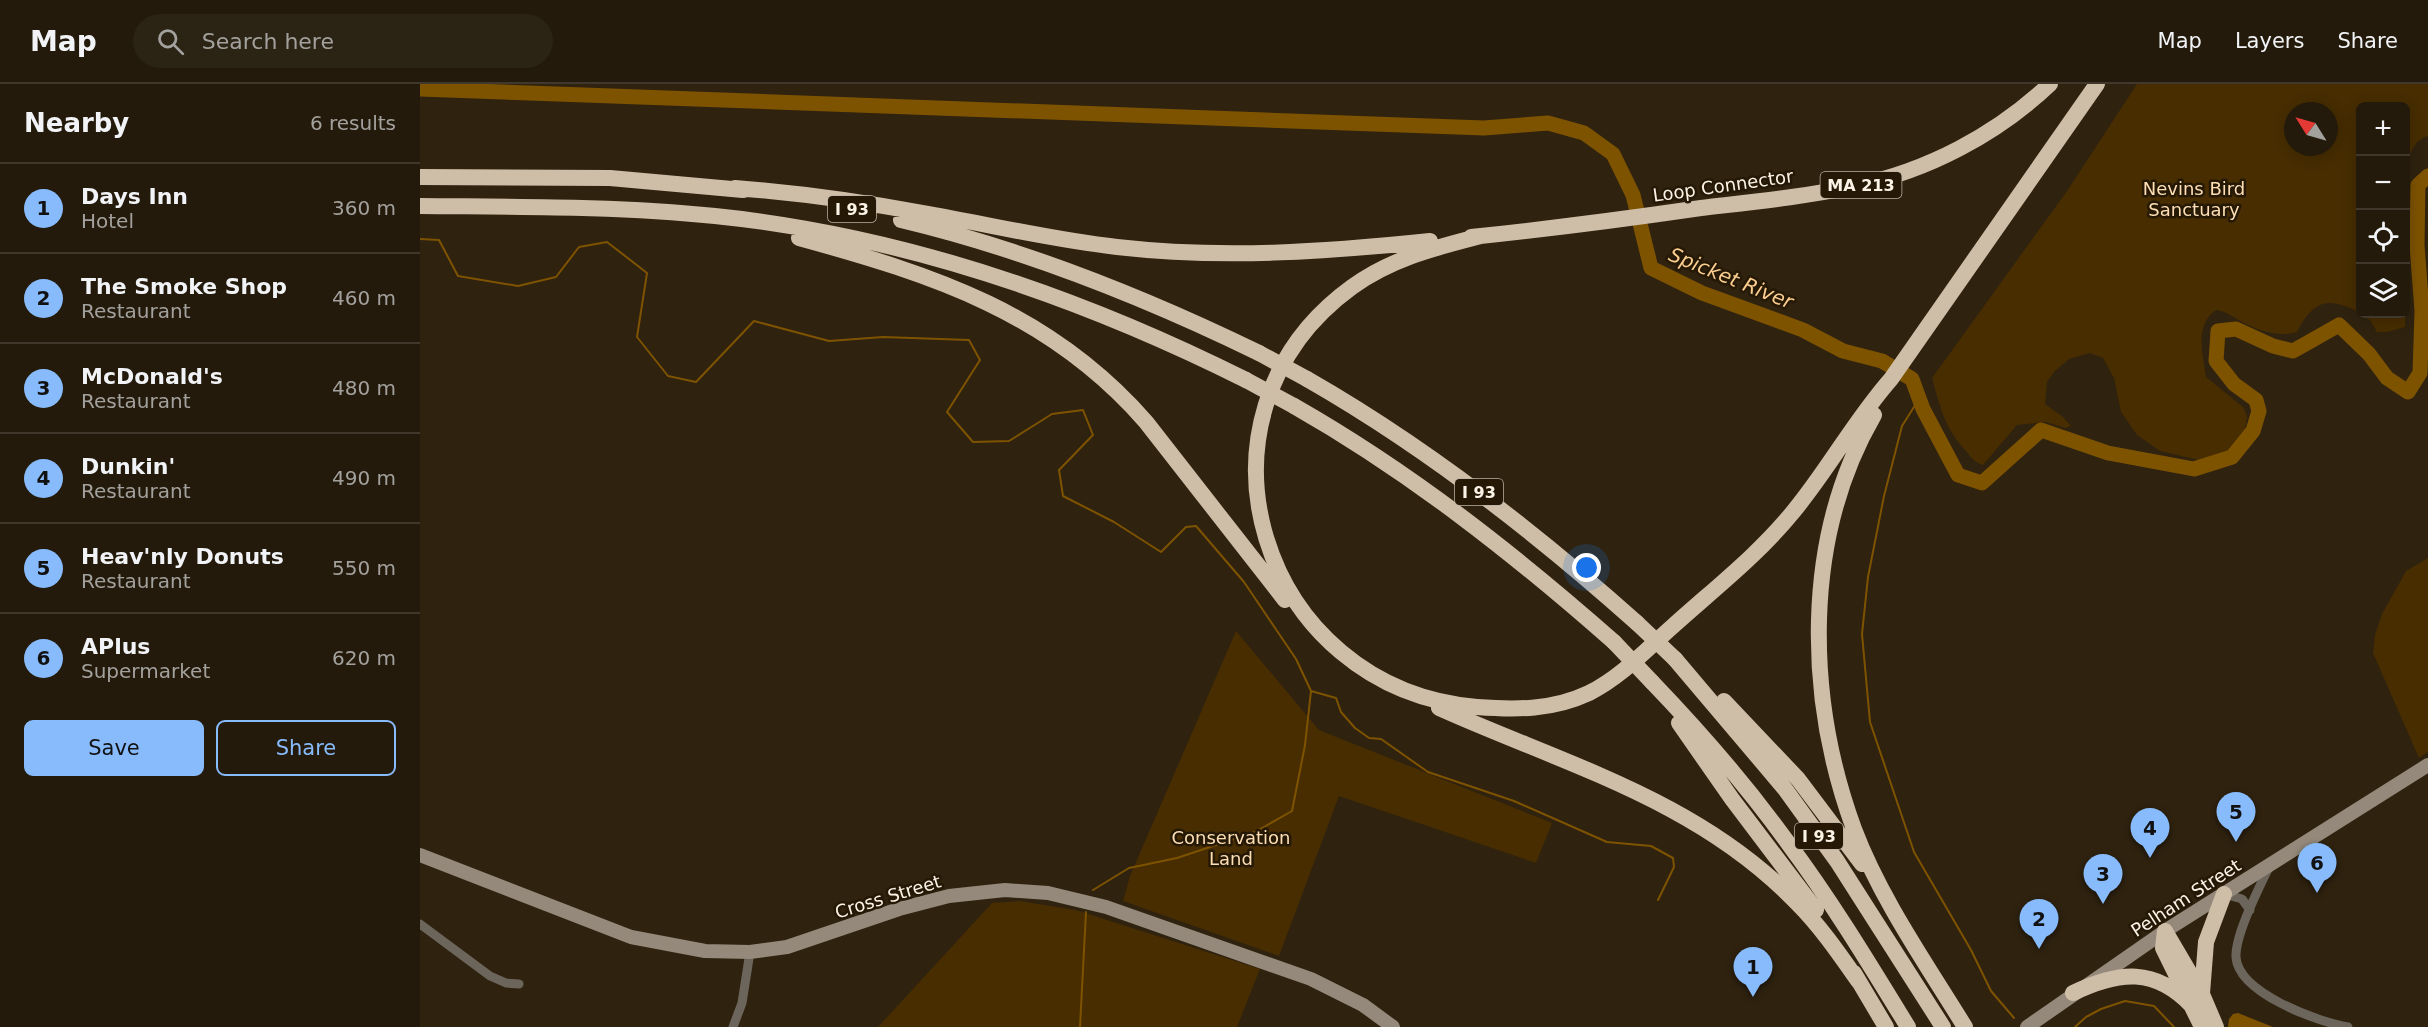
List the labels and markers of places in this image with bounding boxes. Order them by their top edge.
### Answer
pin: 5 [2216,792,2256,842]
pin: 4 [2130,808,2170,858]
pin: 6 [2298,844,2336,893]
pin: 3 [2084,854,2122,904]
pin: 2 [2020,900,2058,949]
pin: 1 [1734,948,1772,997]

